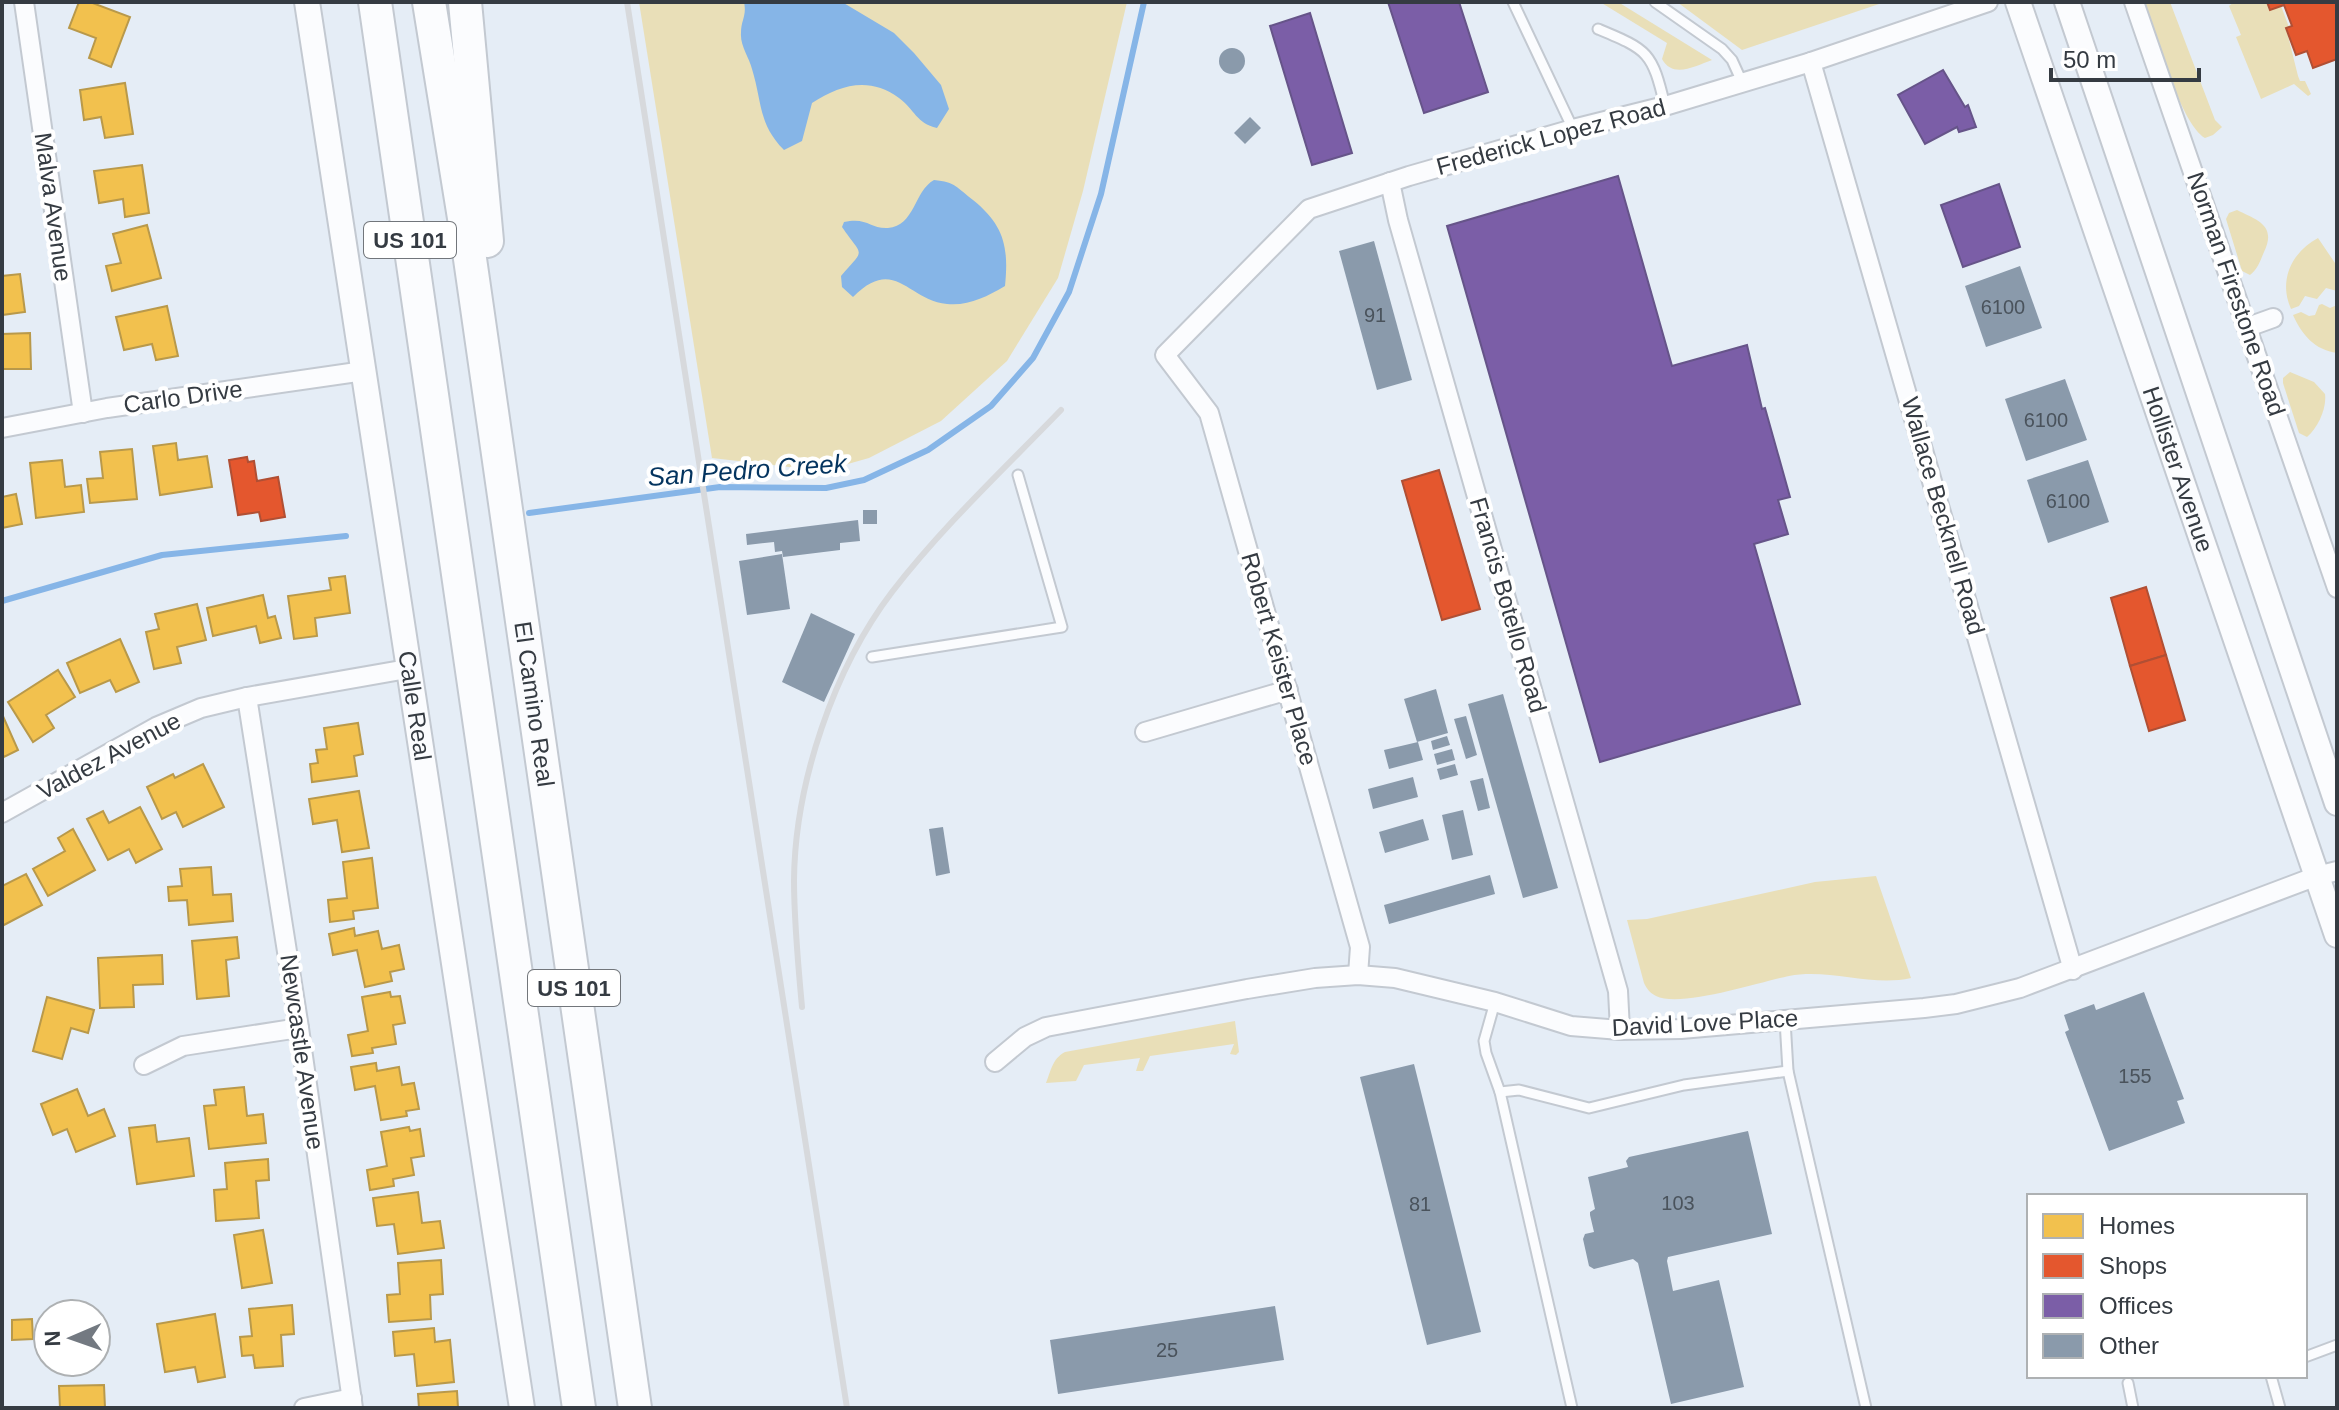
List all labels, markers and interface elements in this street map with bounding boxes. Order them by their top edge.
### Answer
scale bar [2051,32,2199,82]
text: 50 m [2063,46,2116,73]
street label: Frederick Lopez Road [1433,93,1668,180]
street label: Malva Avenue [30,131,77,283]
street label: Norman Firestone Road [2182,168,2291,419]
road number: US 101 [364,222,456,258]
house number: 6100 [1981,296,2025,318]
house number: 91 [1364,304,1386,326]
street label: Carlo Drive [122,375,244,418]
street label: Hollister Avenue [2138,383,2219,556]
street label: Wallace Becknell Road [1897,394,1990,638]
house number: 6100 [2024,409,2068,431]
water label: San Pedro Creek [646,448,850,492]
house number: 6100 [2046,490,2090,512]
street label: Francis Botello Road [1465,494,1552,716]
street label: Robert Keister Place [1236,549,1323,768]
street label: El Camino Real [509,620,560,789]
street label: Calle Real [393,649,437,763]
street label: Valdez Avenue [33,707,185,805]
street label: Newcastle Avenue [275,953,330,1151]
road number: US 101 [528,970,620,1006]
street label: David Love Place [1611,1004,1799,1041]
house number: 155 [2118,1065,2152,1087]
house number: 103 [1661,1192,1695,1214]
house number: 81 [1409,1193,1431,1215]
legend [2027,1194,2307,1378]
text: Homes [2099,1212,2175,1239]
text: Shops [2099,1252,2167,1279]
text: Offices [2099,1292,2173,1319]
north arrow [32,1298,112,1378]
text: N [40,1330,65,1347]
text: Other [2099,1332,2159,1359]
house number: 25 [1156,1339,1178,1361]

